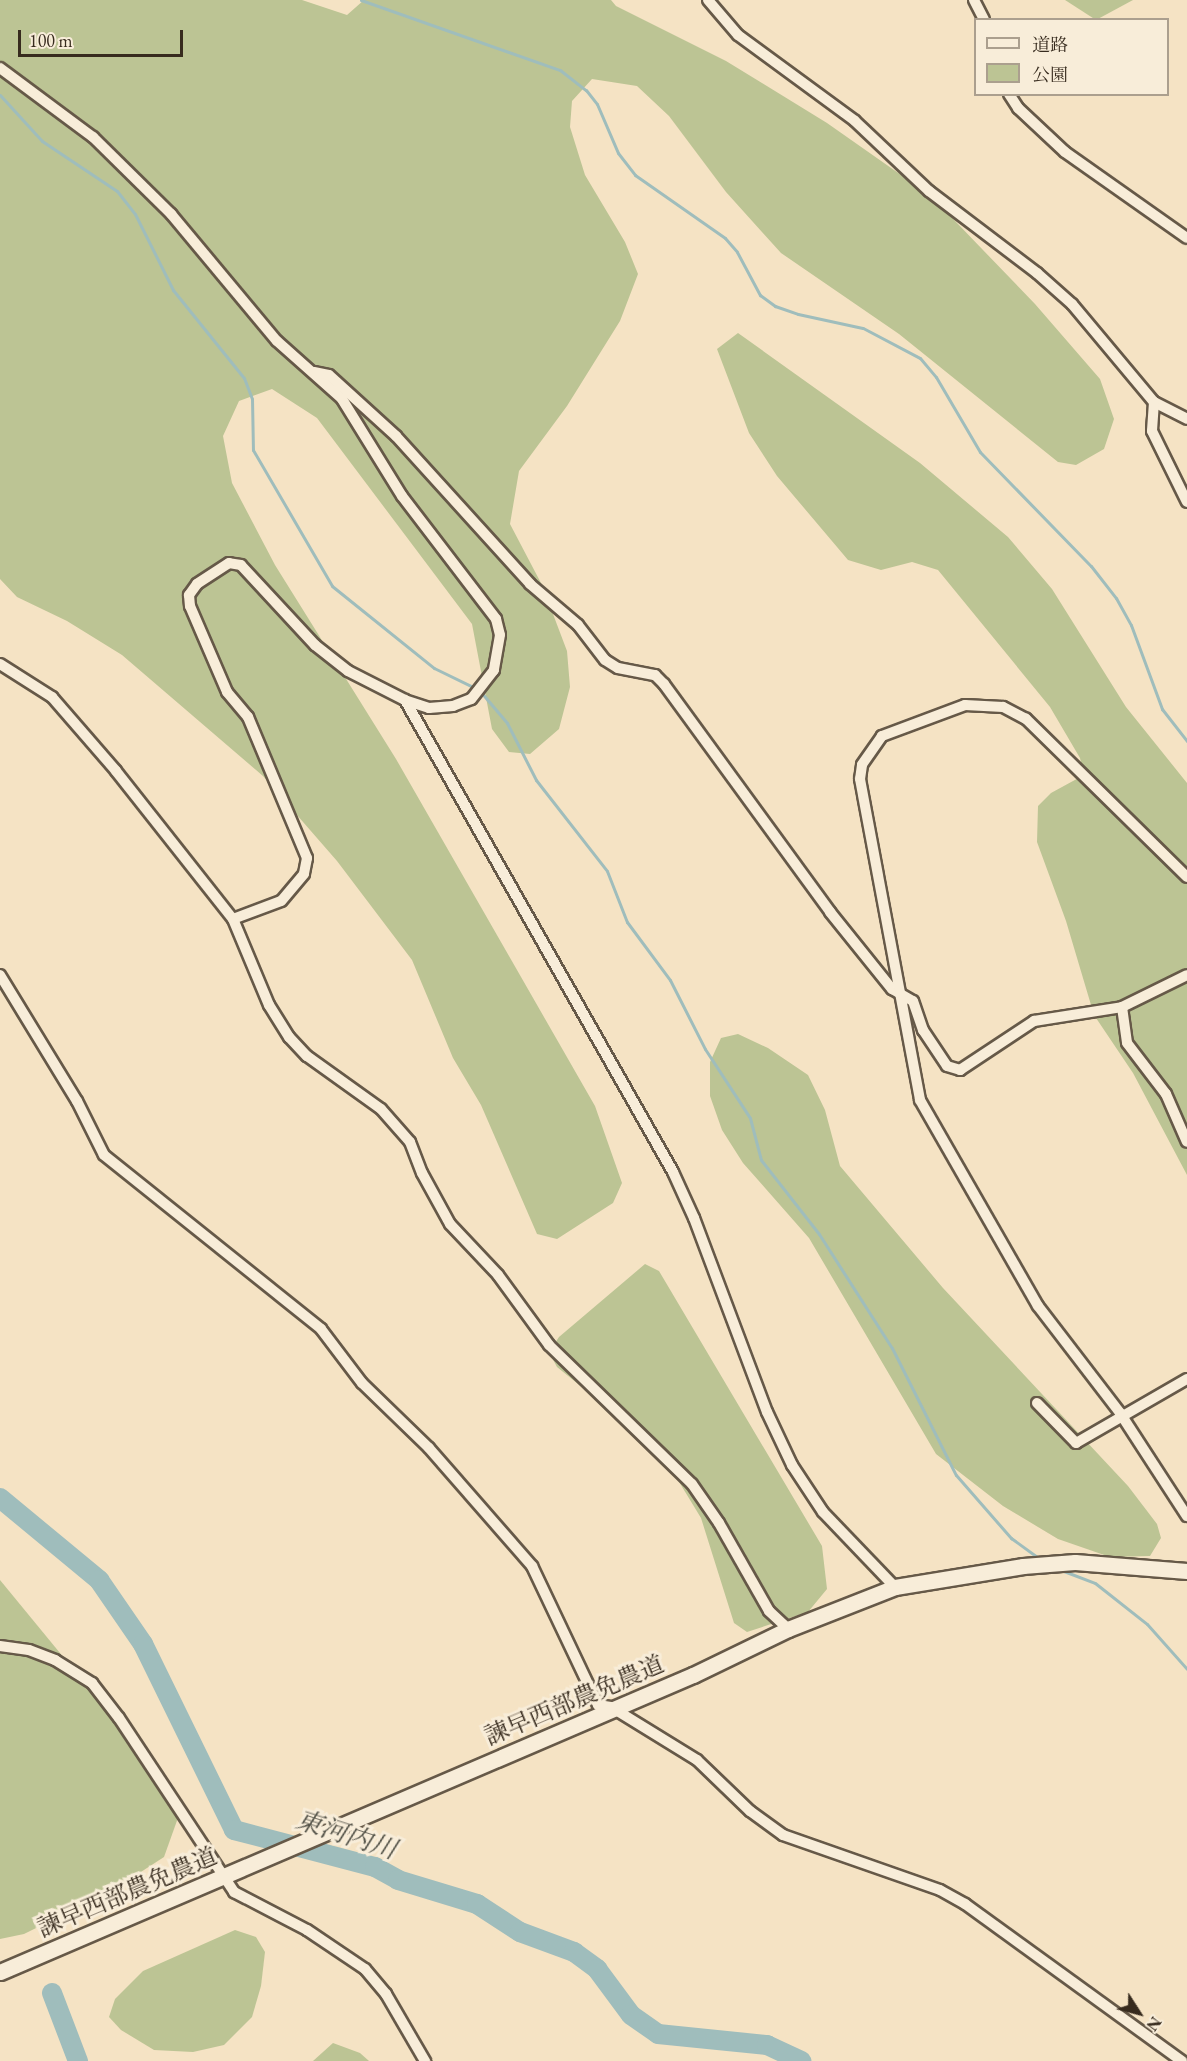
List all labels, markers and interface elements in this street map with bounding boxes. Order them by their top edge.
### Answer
scale bar [21,18,186,56]
legend [974,18,1169,96]
text: 100 m [29,29,73,52]
text: 道路 [1032,33,1068,56]
text: 公園 [1032,63,1068,86]
street label: 諫早西部農免農道 [480,1649,668,1751]
water label: 東河内川 [292,1804,400,1866]
street label: 諫早西部農免農道 [33,1841,221,1943]
north arrow [1109,1983,1169,2043]
text: N [1142,2012,1166,2035]

